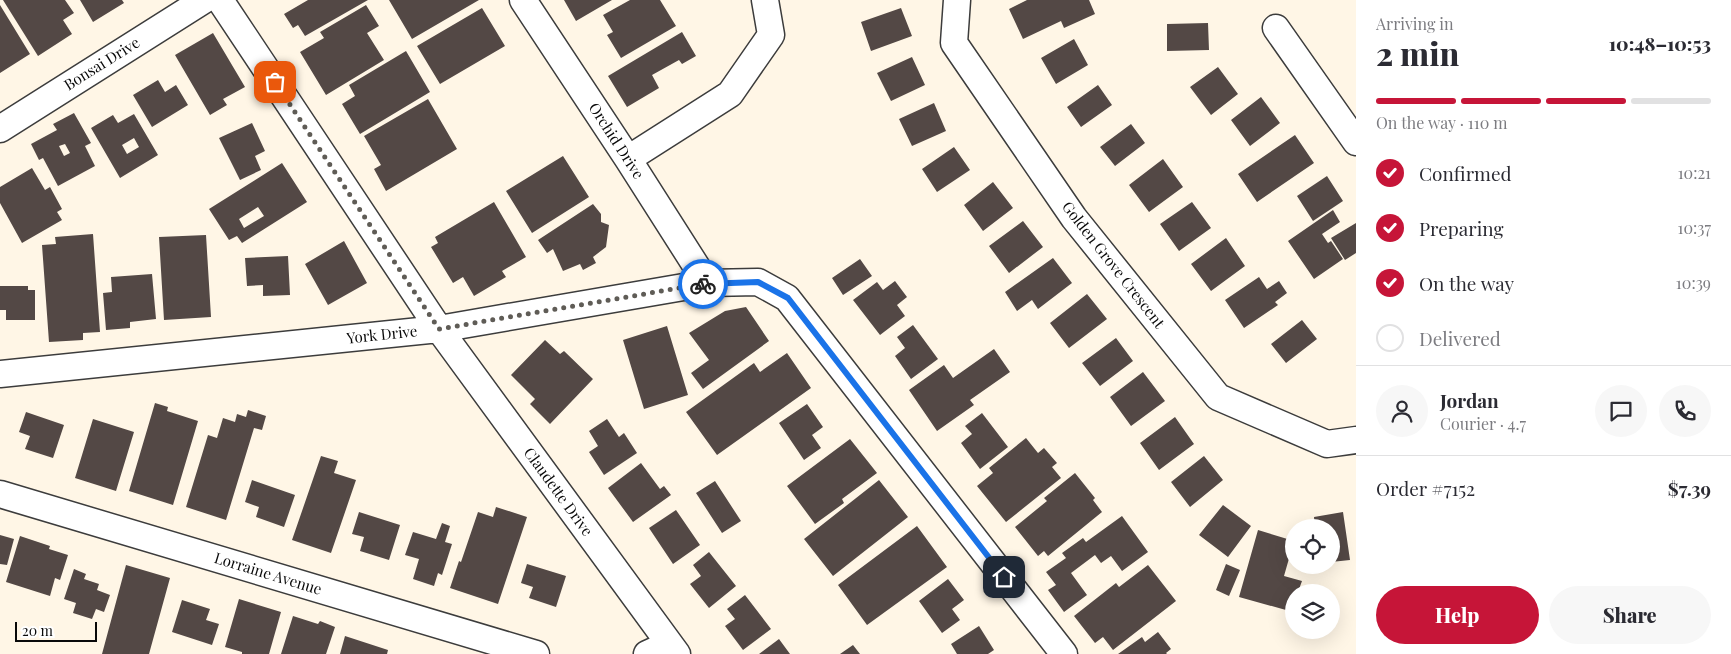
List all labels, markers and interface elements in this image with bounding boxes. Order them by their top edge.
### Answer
text: Arriving in [1376,13,1454,34]
text: 10:48–10:53 [1609,30,1711,56]
text: 2 min [1376,31,1459,74]
street label: Bonsai Drive [60,32,143,94]
pin [254,61,296,103]
icon: bag [261,68,289,96]
street label: Orchid Drive [585,98,649,182]
text: On the way · 110 m [1376,112,1508,133]
icon: check [1376,159,1404,187]
text: Confirmed [1419,160,1512,186]
text: 10:21 [1678,162,1711,183]
street label: Golden Grove Crescent [1058,197,1170,332]
icon: check [1376,214,1404,242]
text: Preparing [1419,215,1504,241]
text: 10:37 [1678,217,1711,238]
courier [678,259,728,309]
icon: check [1376,269,1404,297]
icon: bike [689,270,717,298]
text: On the way [1419,270,1514,296]
text: 10:39 [1676,272,1711,293]
street label: York Drive [345,320,418,348]
text: Delivered [1419,325,1501,351]
button: person [1376,385,1428,437]
button: chat [1595,385,1647,437]
button: phone [1659,385,1711,437]
text: Jordan [1440,387,1499,413]
text: Courier · 4.7 [1440,413,1526,434]
street label: Claudette Drive [520,443,598,540]
text: Order #7152 [1376,475,1475,501]
text: $7.39 [1668,475,1711,501]
map controls [1285,519,1340,639]
button: locate [1285,519,1340,574]
street label: Lorraine Avenue [212,547,325,599]
pin [983,556,1025,598]
icon: home [990,563,1018,591]
button: layers [1285,584,1340,639]
button: Help [1376,586,1539,644]
button: Share [1549,586,1711,644]
scale bar [15,619,98,642]
text: 20 m [22,621,53,640]

